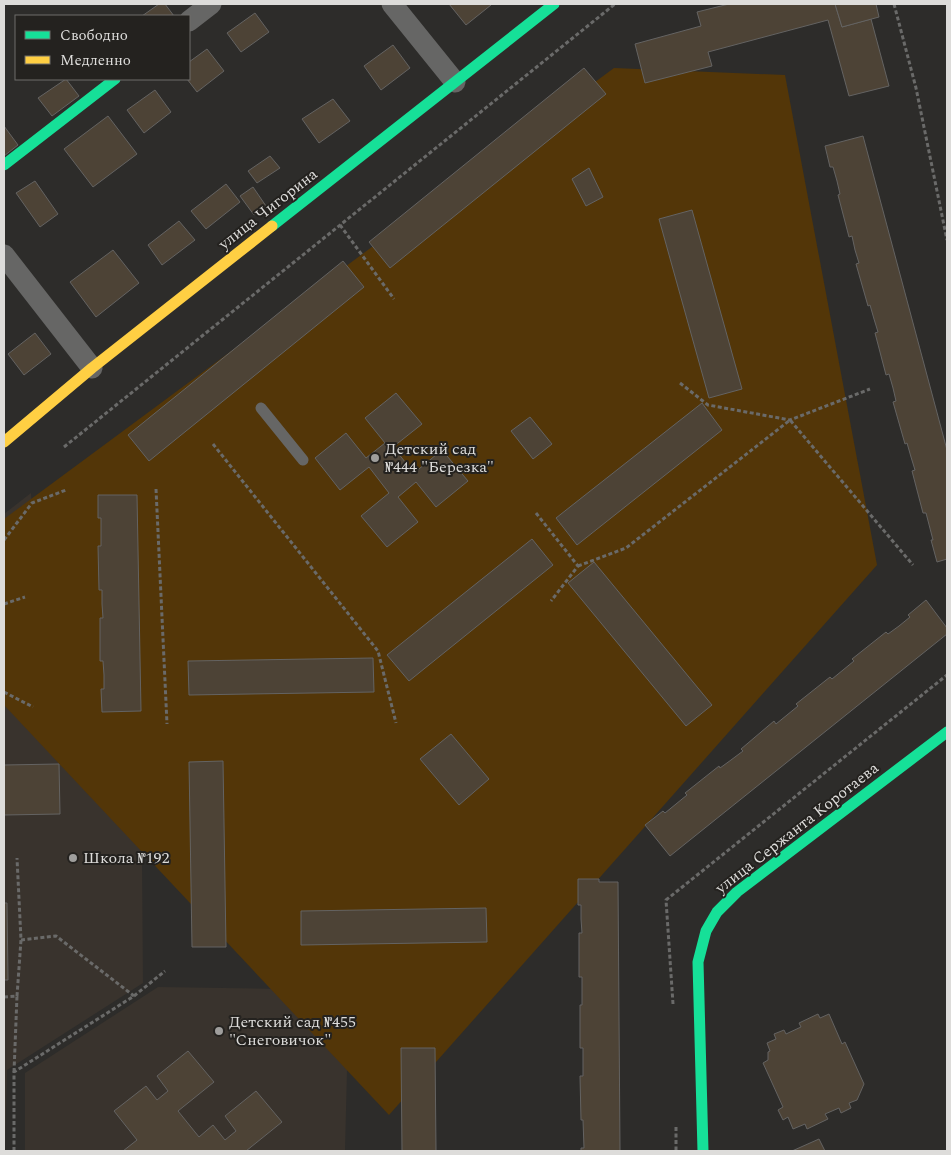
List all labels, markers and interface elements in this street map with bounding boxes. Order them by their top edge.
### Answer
legend [15,15,190,80]
text: Свободно [60,24,128,47]
text: Медленно [60,49,131,72]
street label: улица Чигорина [212,162,323,256]
place label: Детский сад №444 "Березка" [385,437,494,479]
marker: Детский сад №444 "Березка" [369,452,381,464]
street label: улица Сержанта Коротаева [709,756,884,900]
place label: Школа №192 [83,846,170,870]
marker: Школа №192 [67,852,79,864]
place label: Детский сад №455 "Снеговичок" [229,1010,356,1052]
marker: Детский сад №455 "Снеговичок" [213,1025,225,1037]

